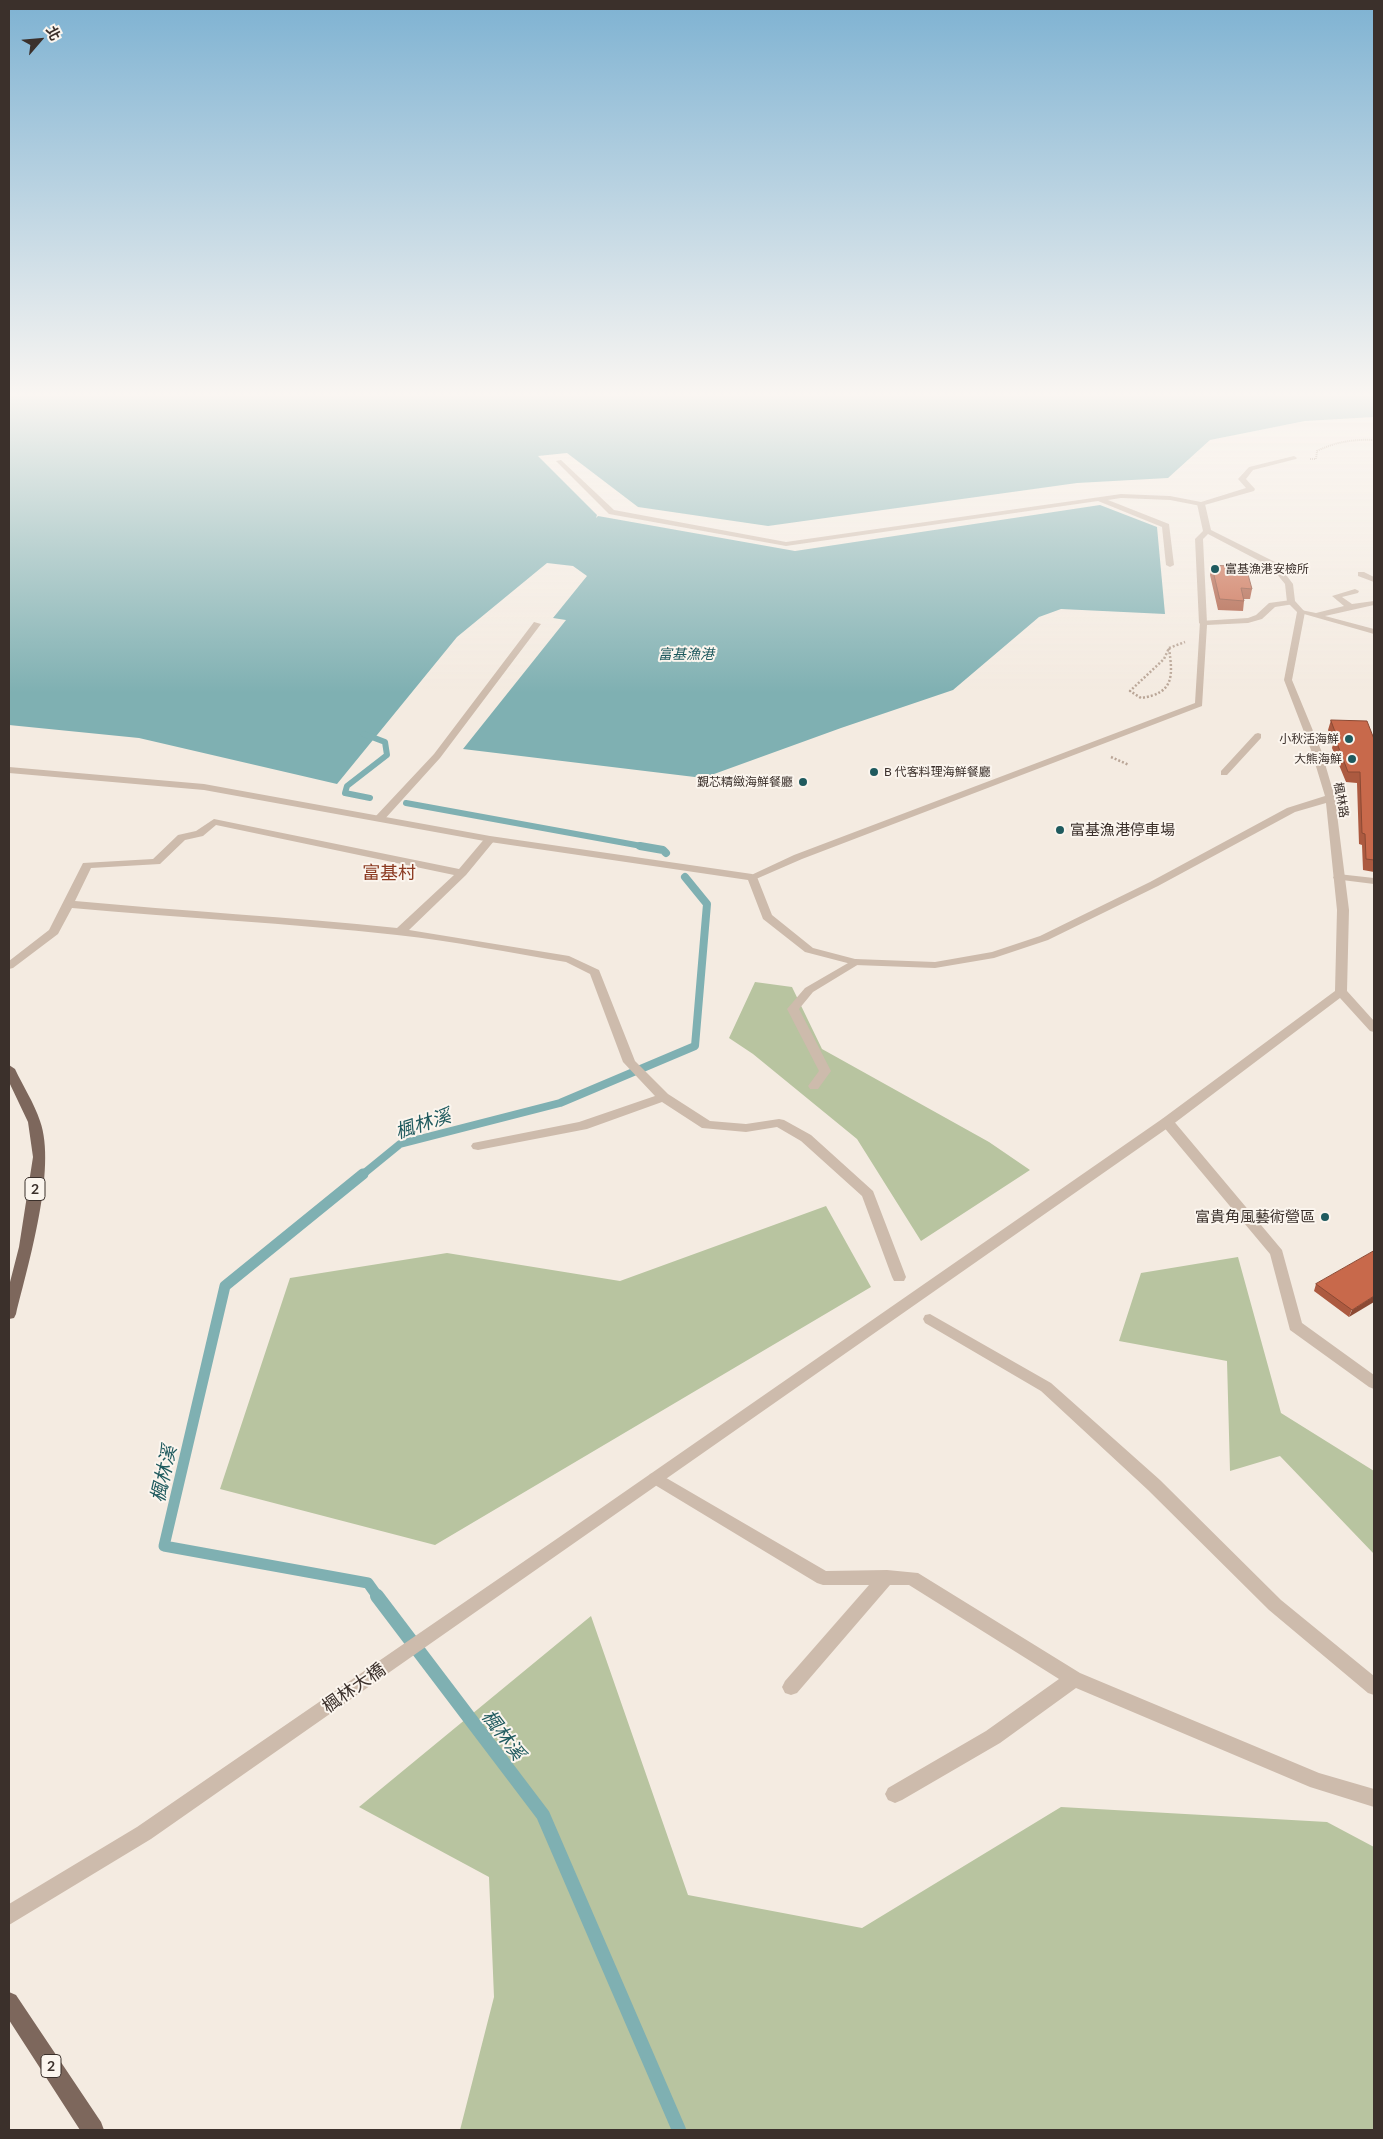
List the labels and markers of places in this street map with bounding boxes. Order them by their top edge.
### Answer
place label: 富基漁港安檢所 [1225,562,1309,576]
marker: 富基漁港安檢所 [1209,563,1221,575]
place label: 小秋活海鮮 [1279,732,1339,746]
marker: 小秋活海鮮 [1343,733,1355,745]
place label: 大熊海鮮 [1294,752,1342,766]
marker: 大熊海鮮 [1346,753,1358,765]
place label: B 代客料理海鮮餐廳 [884,765,991,779]
marker: B 代客料理海鮮餐廳 [868,766,880,778]
place label: 覲芯精緻海鮮餐廳 [697,775,793,789]
marker: 覲芯精緻海鮮餐廳 [797,776,809,788]
place label: 富基漁港停車場 [1070,821,1175,839]
marker: 富基漁港停車場 [1054,824,1066,836]
place label: 富貴角風藝術營區 [1195,1208,1315,1226]
marker: 富貴角風藝術營區 [1319,1211,1331,1223]

